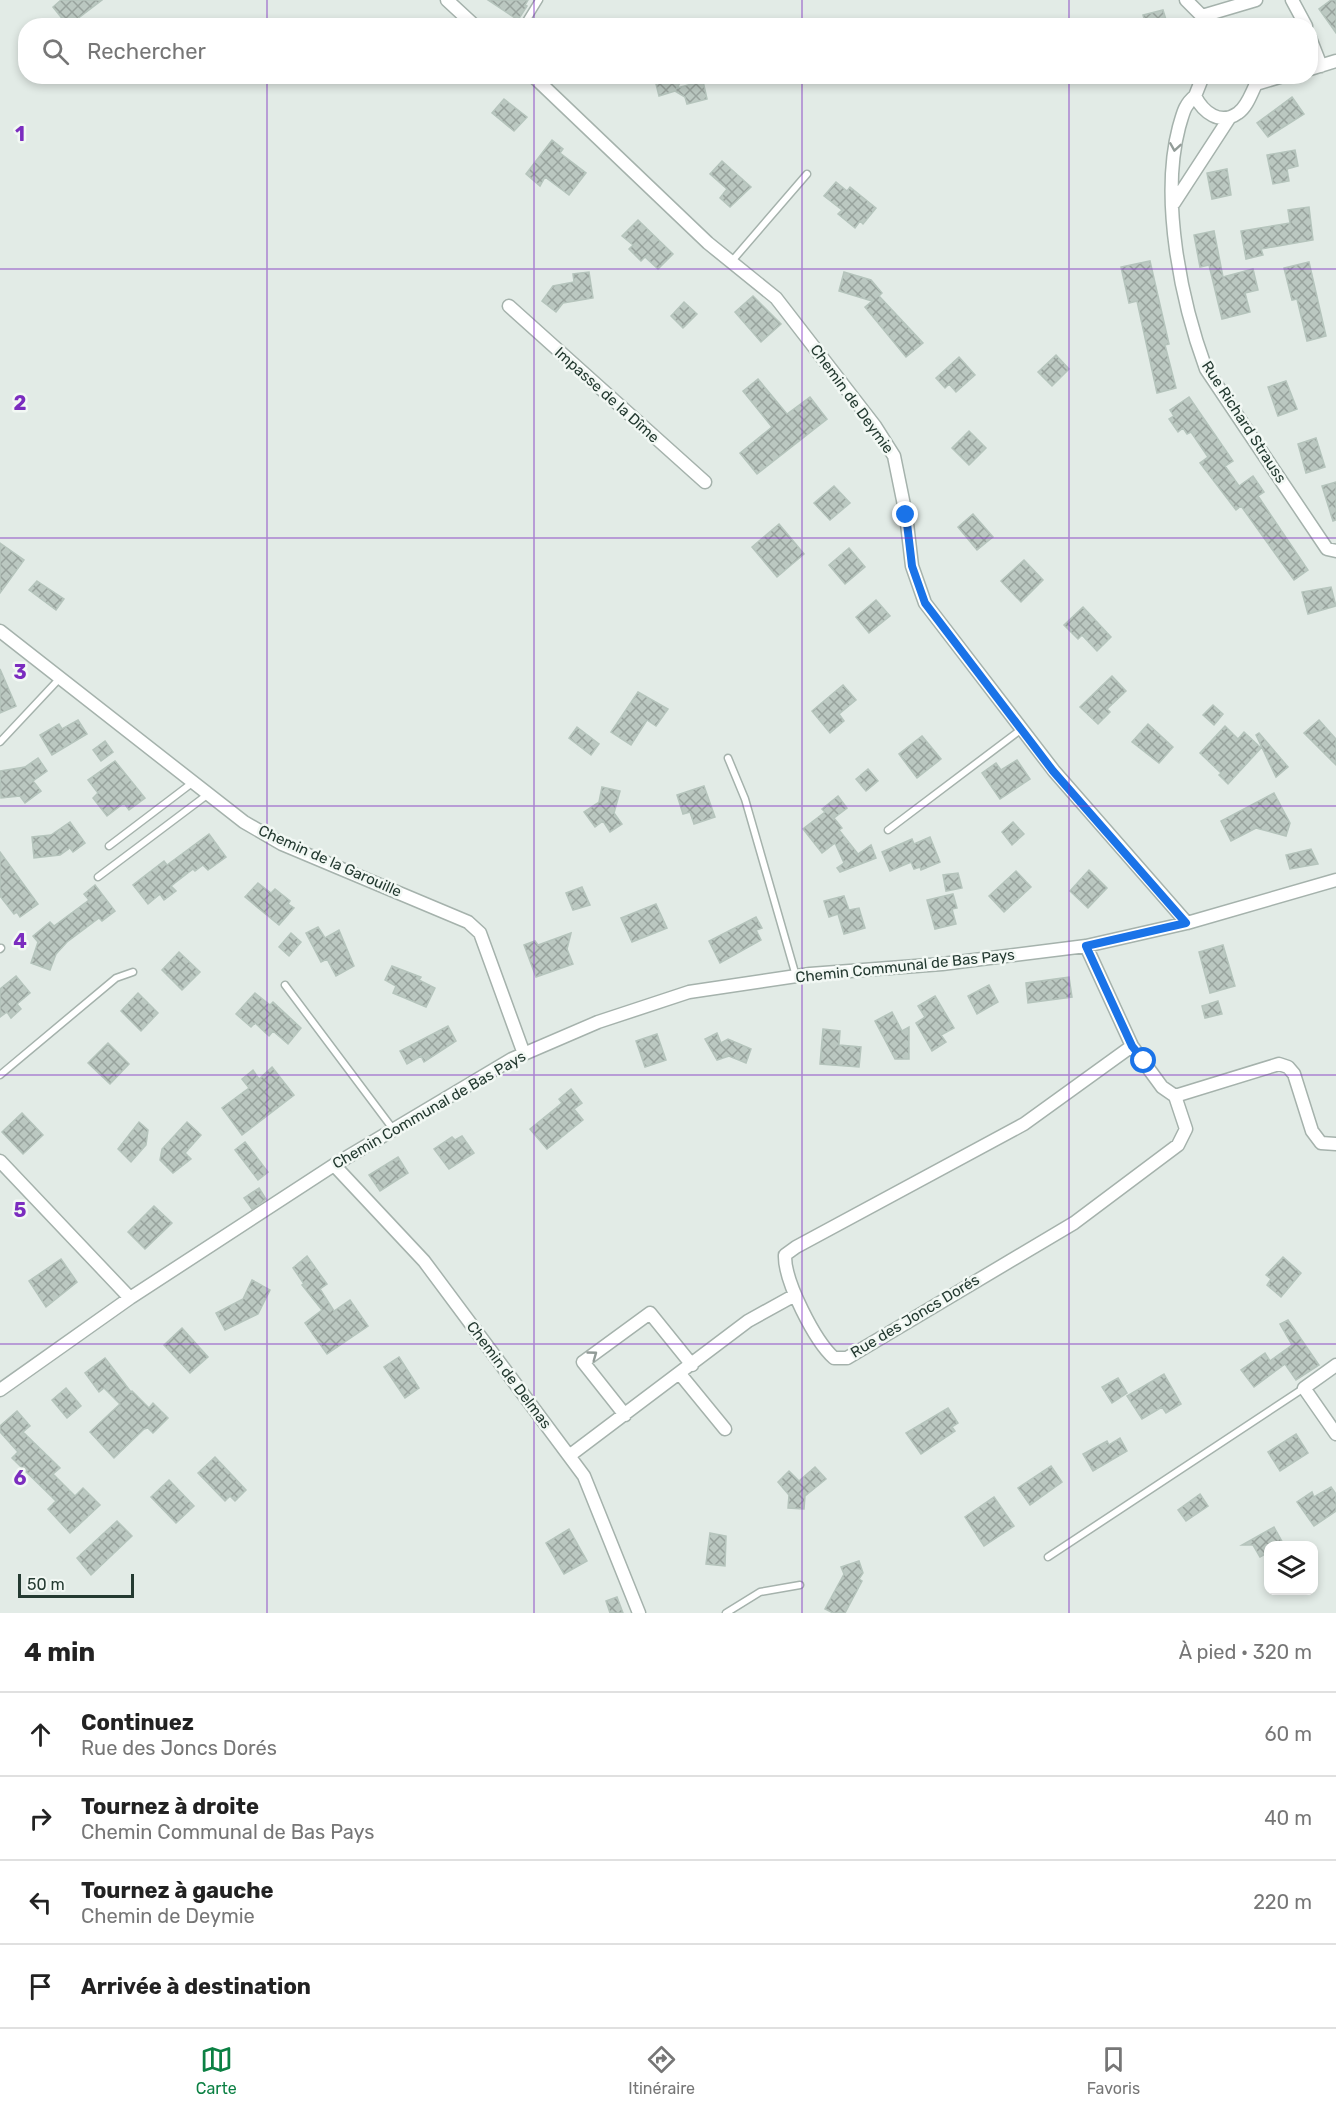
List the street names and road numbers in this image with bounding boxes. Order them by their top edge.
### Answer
street label: Chemin de Deymie [806,341,898,457]
street label: Impasse de la Dîme [551,343,663,447]
street label: Rue Richard Strauss [1198,358,1290,487]
street label: Chemin de la Garouille [256,821,404,901]
street label: Chemin Communal de Bas Pays [795,946,1016,986]
street label: Chemin Communal de Bas Pays [329,1047,529,1173]
street label: Rue des Joncs Dorés [847,1270,983,1362]
street label: Chemin de Delmas [463,1318,555,1433]

